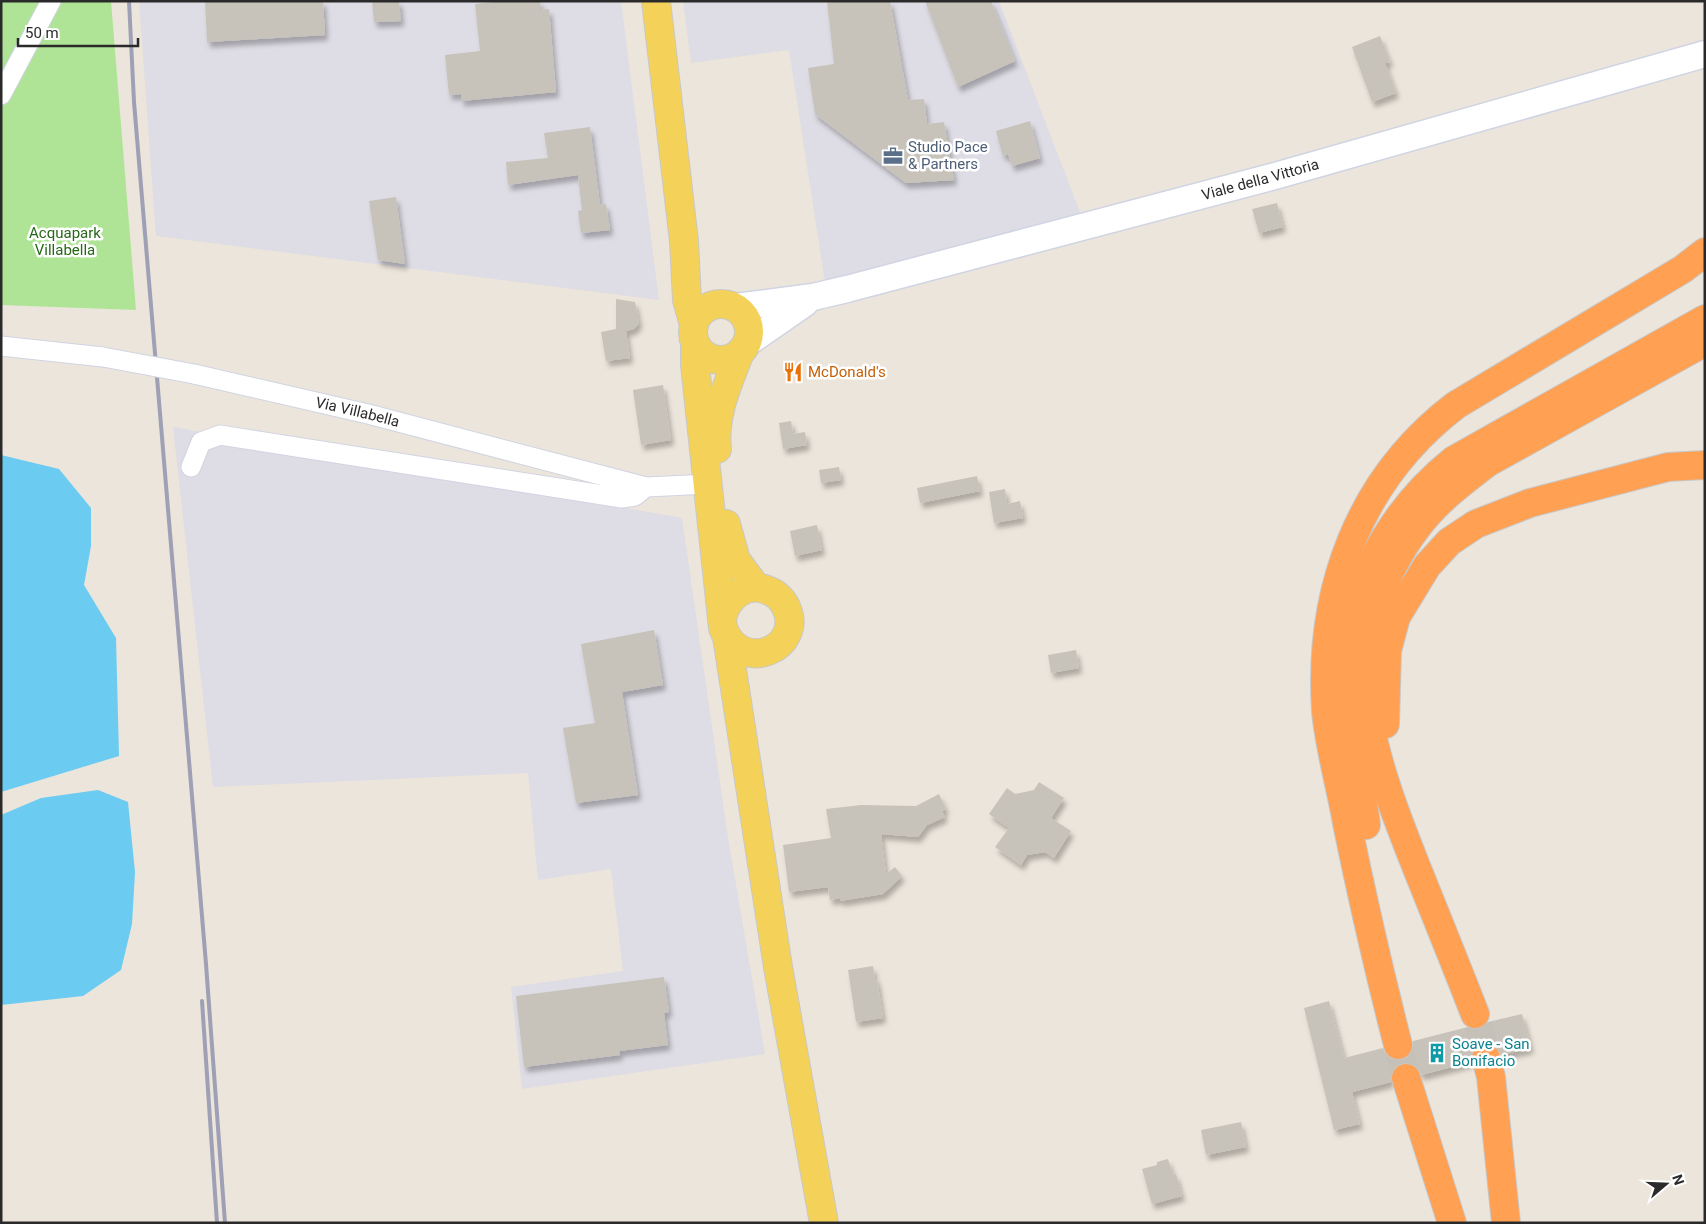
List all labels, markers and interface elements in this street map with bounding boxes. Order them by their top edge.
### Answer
scale bar [18,15,138,47]
text: 50 m [25,24,59,42]
place label: Studio Pace & Partners [908,138,988,173]
office icon: Studio Pace & Partners [882,145,904,167]
street label: Viale della Vittoria [1200,155,1321,204]
park label: Acquapark Villabella [29,224,101,259]
restaurant icon: McDonald's [782,361,804,383]
place label: McDonald's [808,363,886,381]
street label: Via Villabella [314,393,402,431]
place label: Soave - San Bonifacio [1452,1035,1530,1070]
building icon: Soave - San Bonifacio [1426,1042,1448,1064]
north arrow [1641,1159,1691,1209]
text: N [1669,1172,1687,1187]

